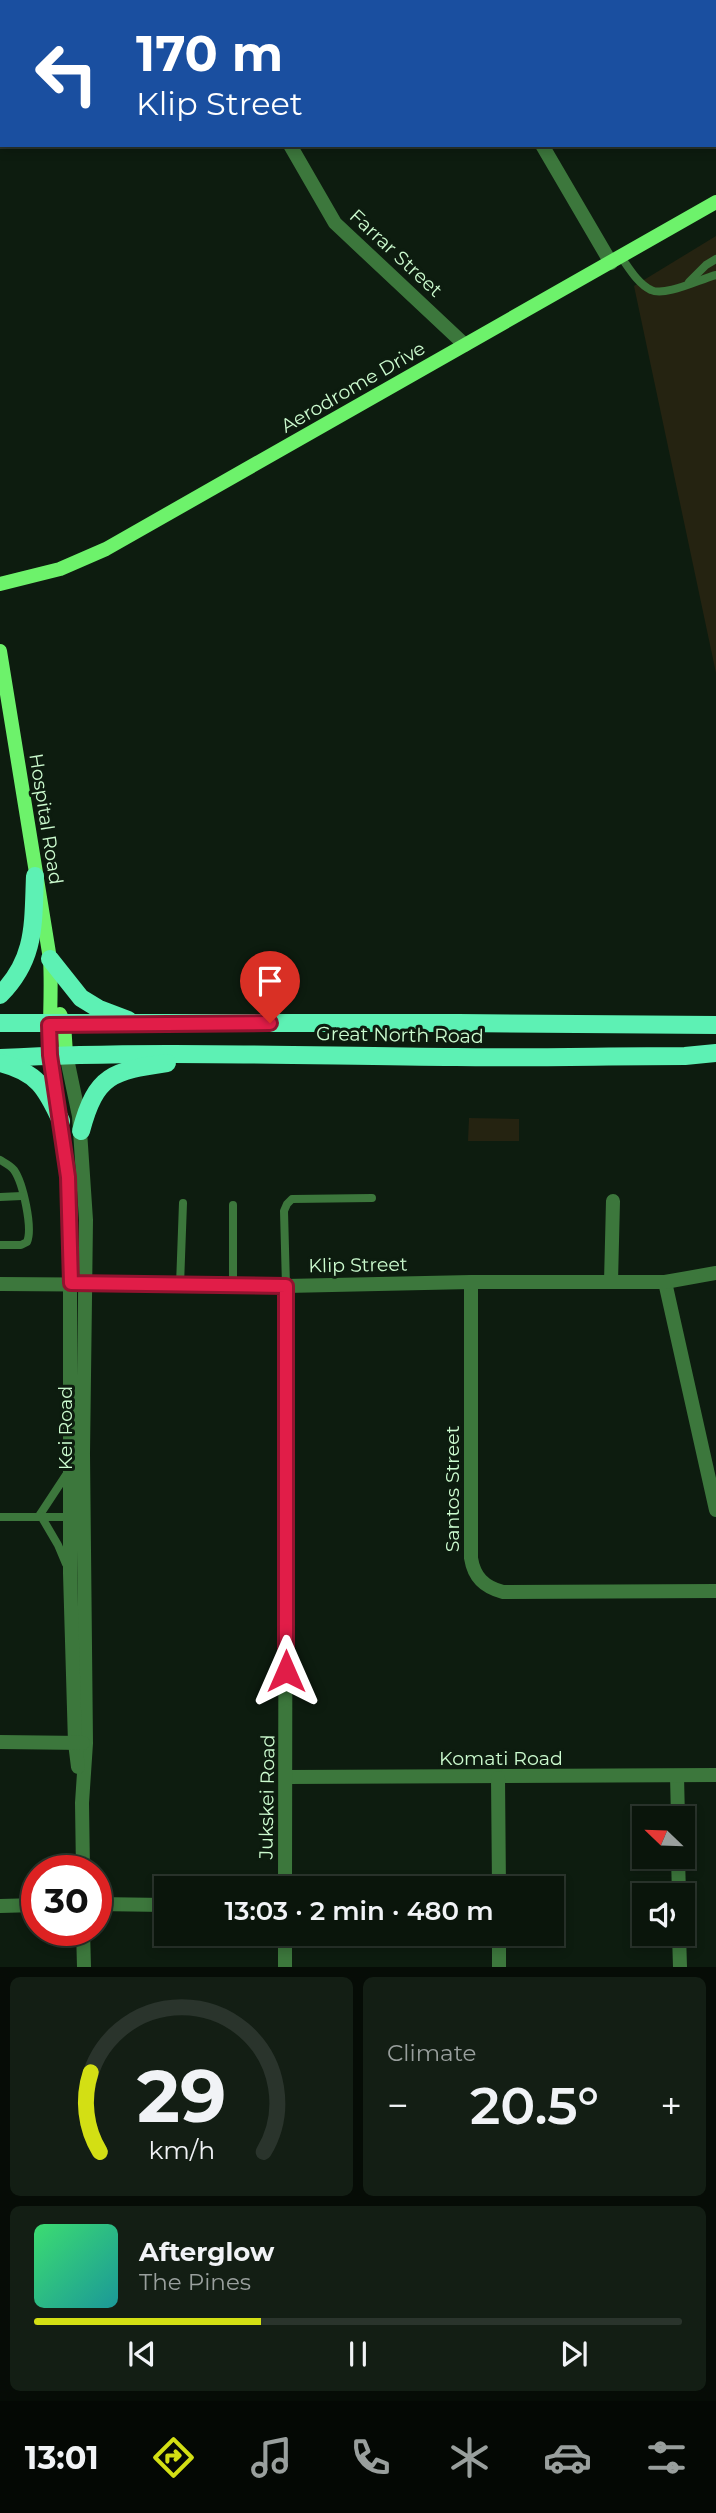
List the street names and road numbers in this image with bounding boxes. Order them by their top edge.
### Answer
street label: Farrar Street [345,204,447,302]
street label: Aerodrome Drive [277,336,429,438]
street label: Hospital Road [24,752,68,886]
street label: Great North Road [316,1022,484,1048]
street label: Klip Street [308,1253,408,1277]
street label: Kei Road [54,1386,77,1470]
street label: Santos Street [441,1425,464,1552]
street label: Jukskei Road [254,1734,280,1861]
street label: Komati Road [439,1747,563,1770]

